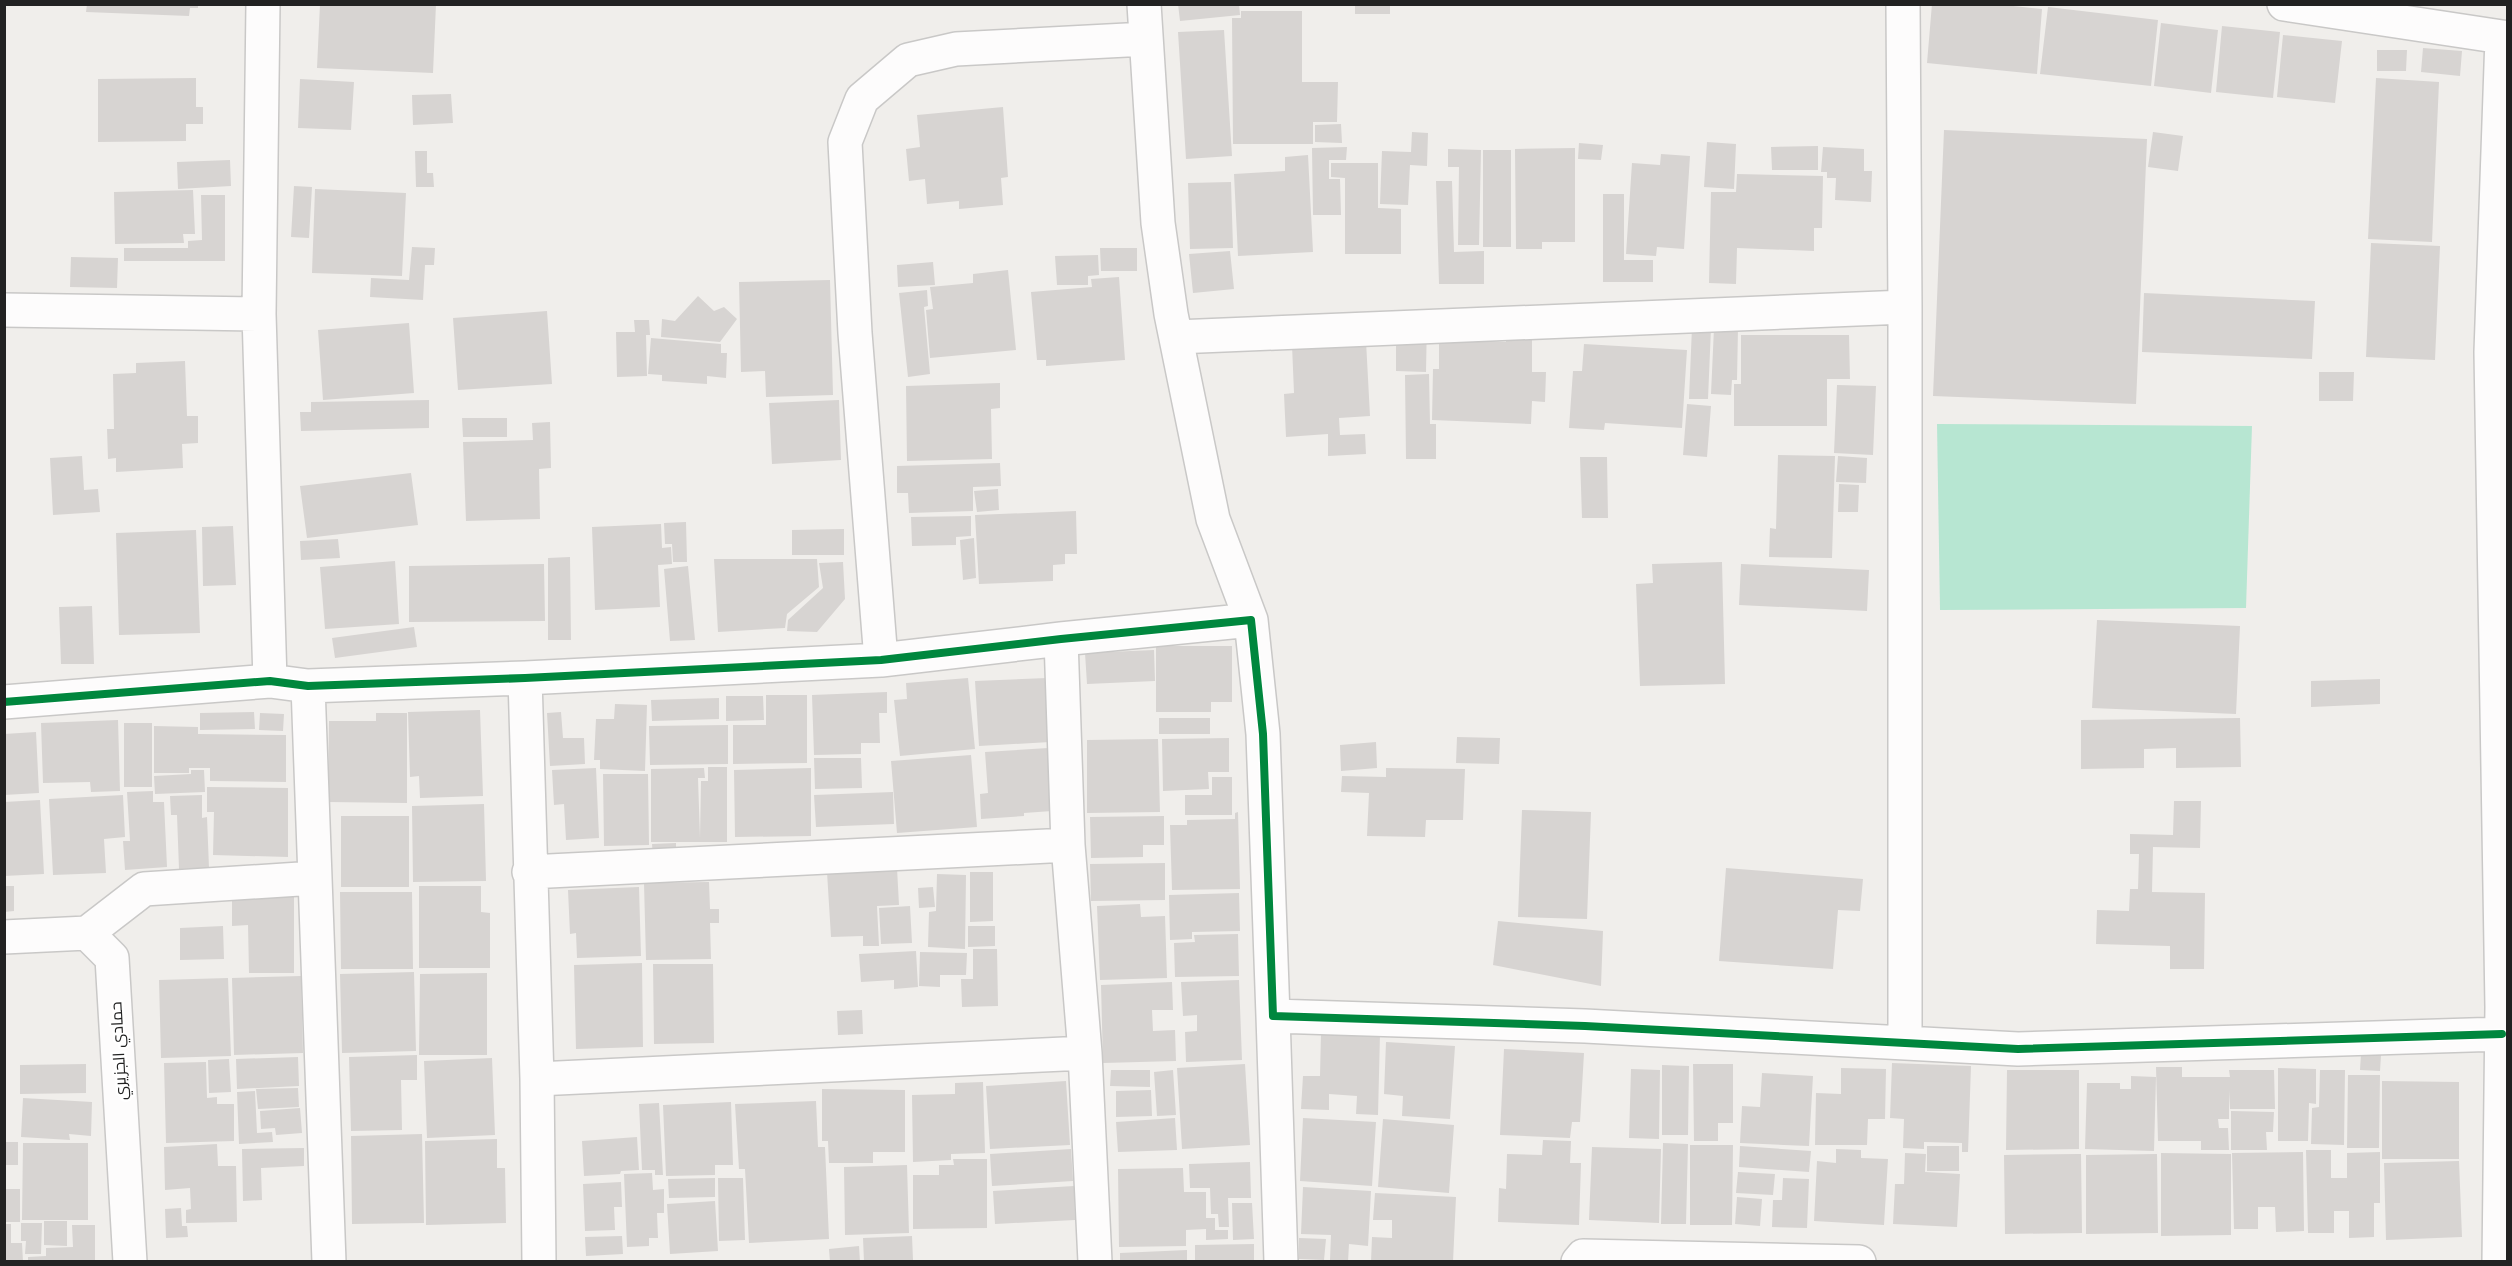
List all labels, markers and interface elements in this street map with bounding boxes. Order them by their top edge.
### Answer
street label: حمادي الجزيري [107,1001,135,1101]

